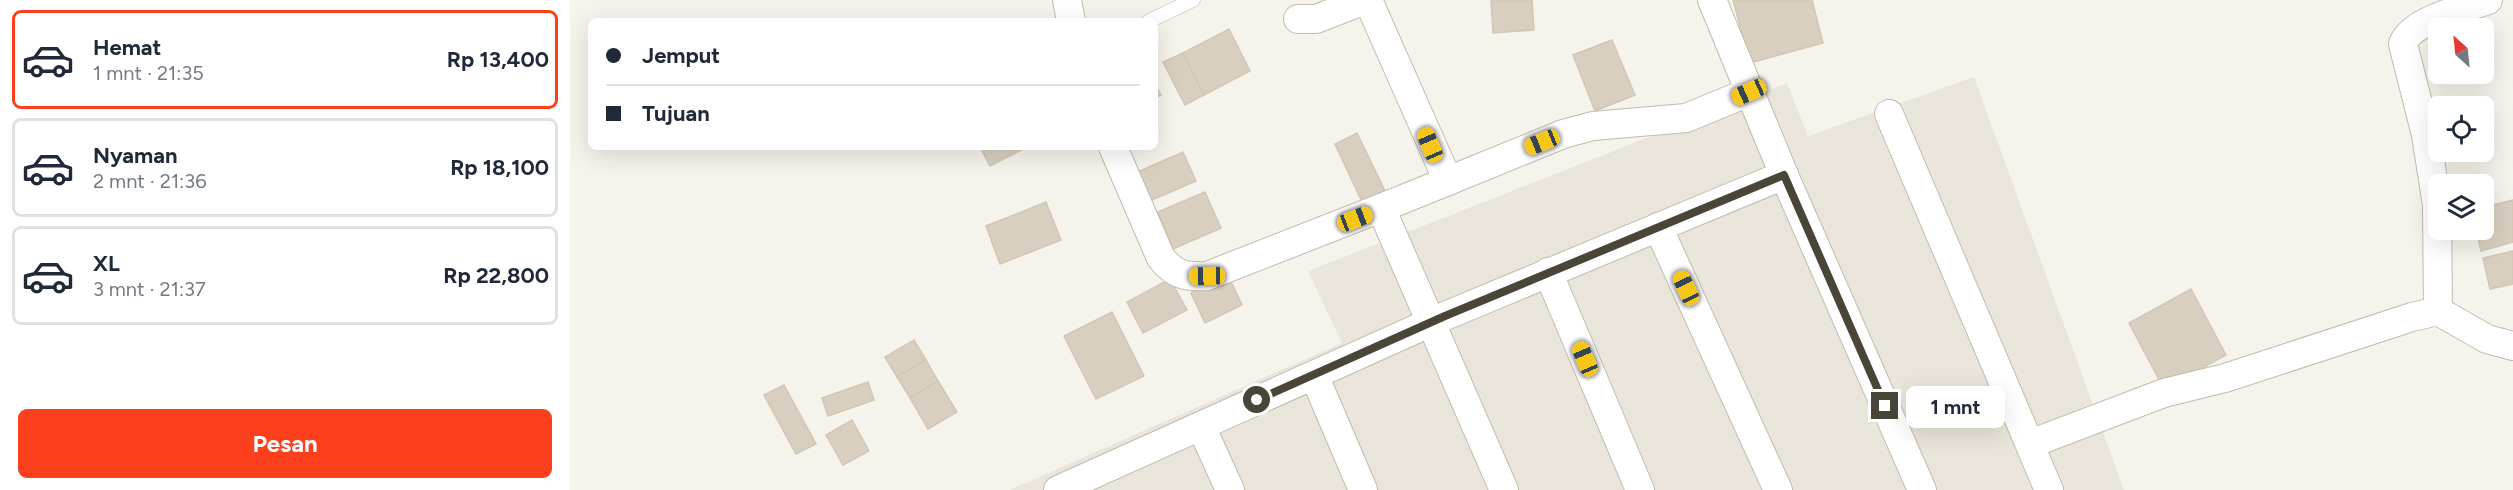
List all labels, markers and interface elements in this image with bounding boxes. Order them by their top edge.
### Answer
north arrow [2428,18,2494,84]
map controls [2428,18,2494,240]
icon: car [21,33,75,87]
text: Hemat [93,34,161,61]
text: Jemput [642,42,720,69]
text: Rp 13,400 [447,46,549,73]
text: 1 mnt · 21:35 [93,61,204,85]
car [1729,76,1769,108]
button: locate [2428,96,2494,162]
text: Tujuan [642,100,710,127]
car [1415,125,1445,165]
car [1522,127,1562,157]
icon: car [21,141,75,195]
text: Nyaman [93,142,177,169]
text: Rp 18,100 [450,154,549,181]
text: 2 mnt · 21:36 [93,169,207,193]
button: layers [2428,174,2494,240]
car [1335,204,1375,234]
icon: car [21,249,75,303]
text: XL [93,250,120,277]
text: Rp 22,800 [443,262,549,289]
car [1189,267,1225,285]
car [1670,268,1702,308]
text: 3 mnt · 21:37 [93,277,206,301]
car [1570,339,1600,379]
callout: 1 mnt [1906,385,2005,427]
route start [1243,386,1270,413]
route end [1871,392,1898,419]
text: 1 mnt [1930,395,1981,419]
button: Pesan [18,409,552,478]

